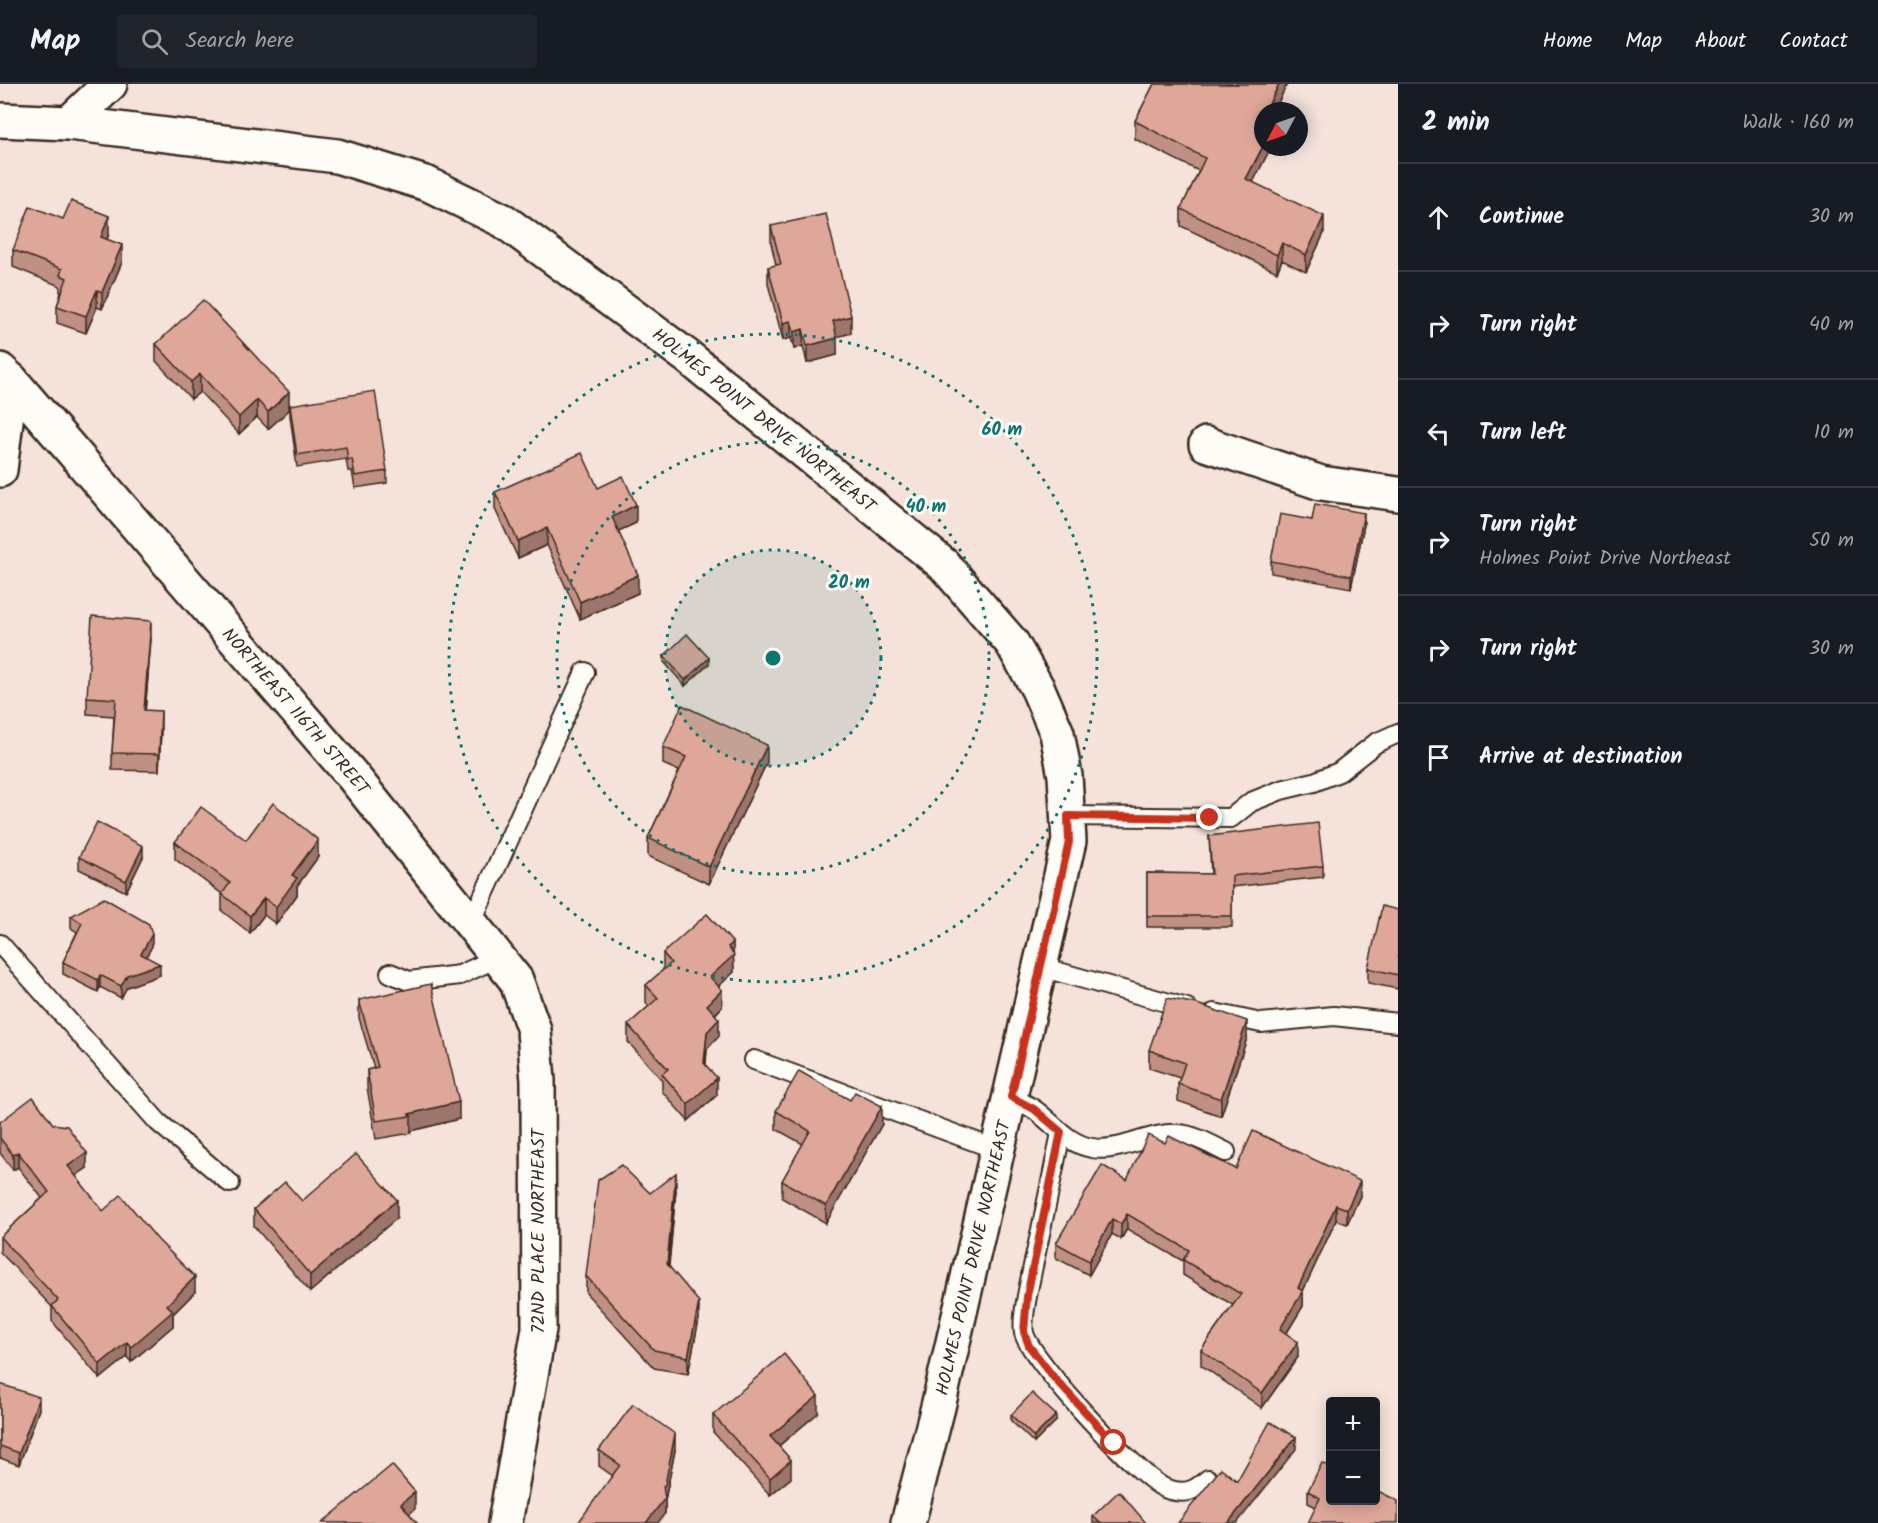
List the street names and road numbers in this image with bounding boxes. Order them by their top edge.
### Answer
street label: HOLMES POINT DRIVE NORTHEAST [645,321,882,522]
street label: NORTHEAST 116TH STREET [214,622,377,803]
street label: HOLMES POINT DRIVE NORTHEAST [929,1117,1020,1398]
street label: 72ND PLACE NORTHEAST [525,1127,554,1333]

